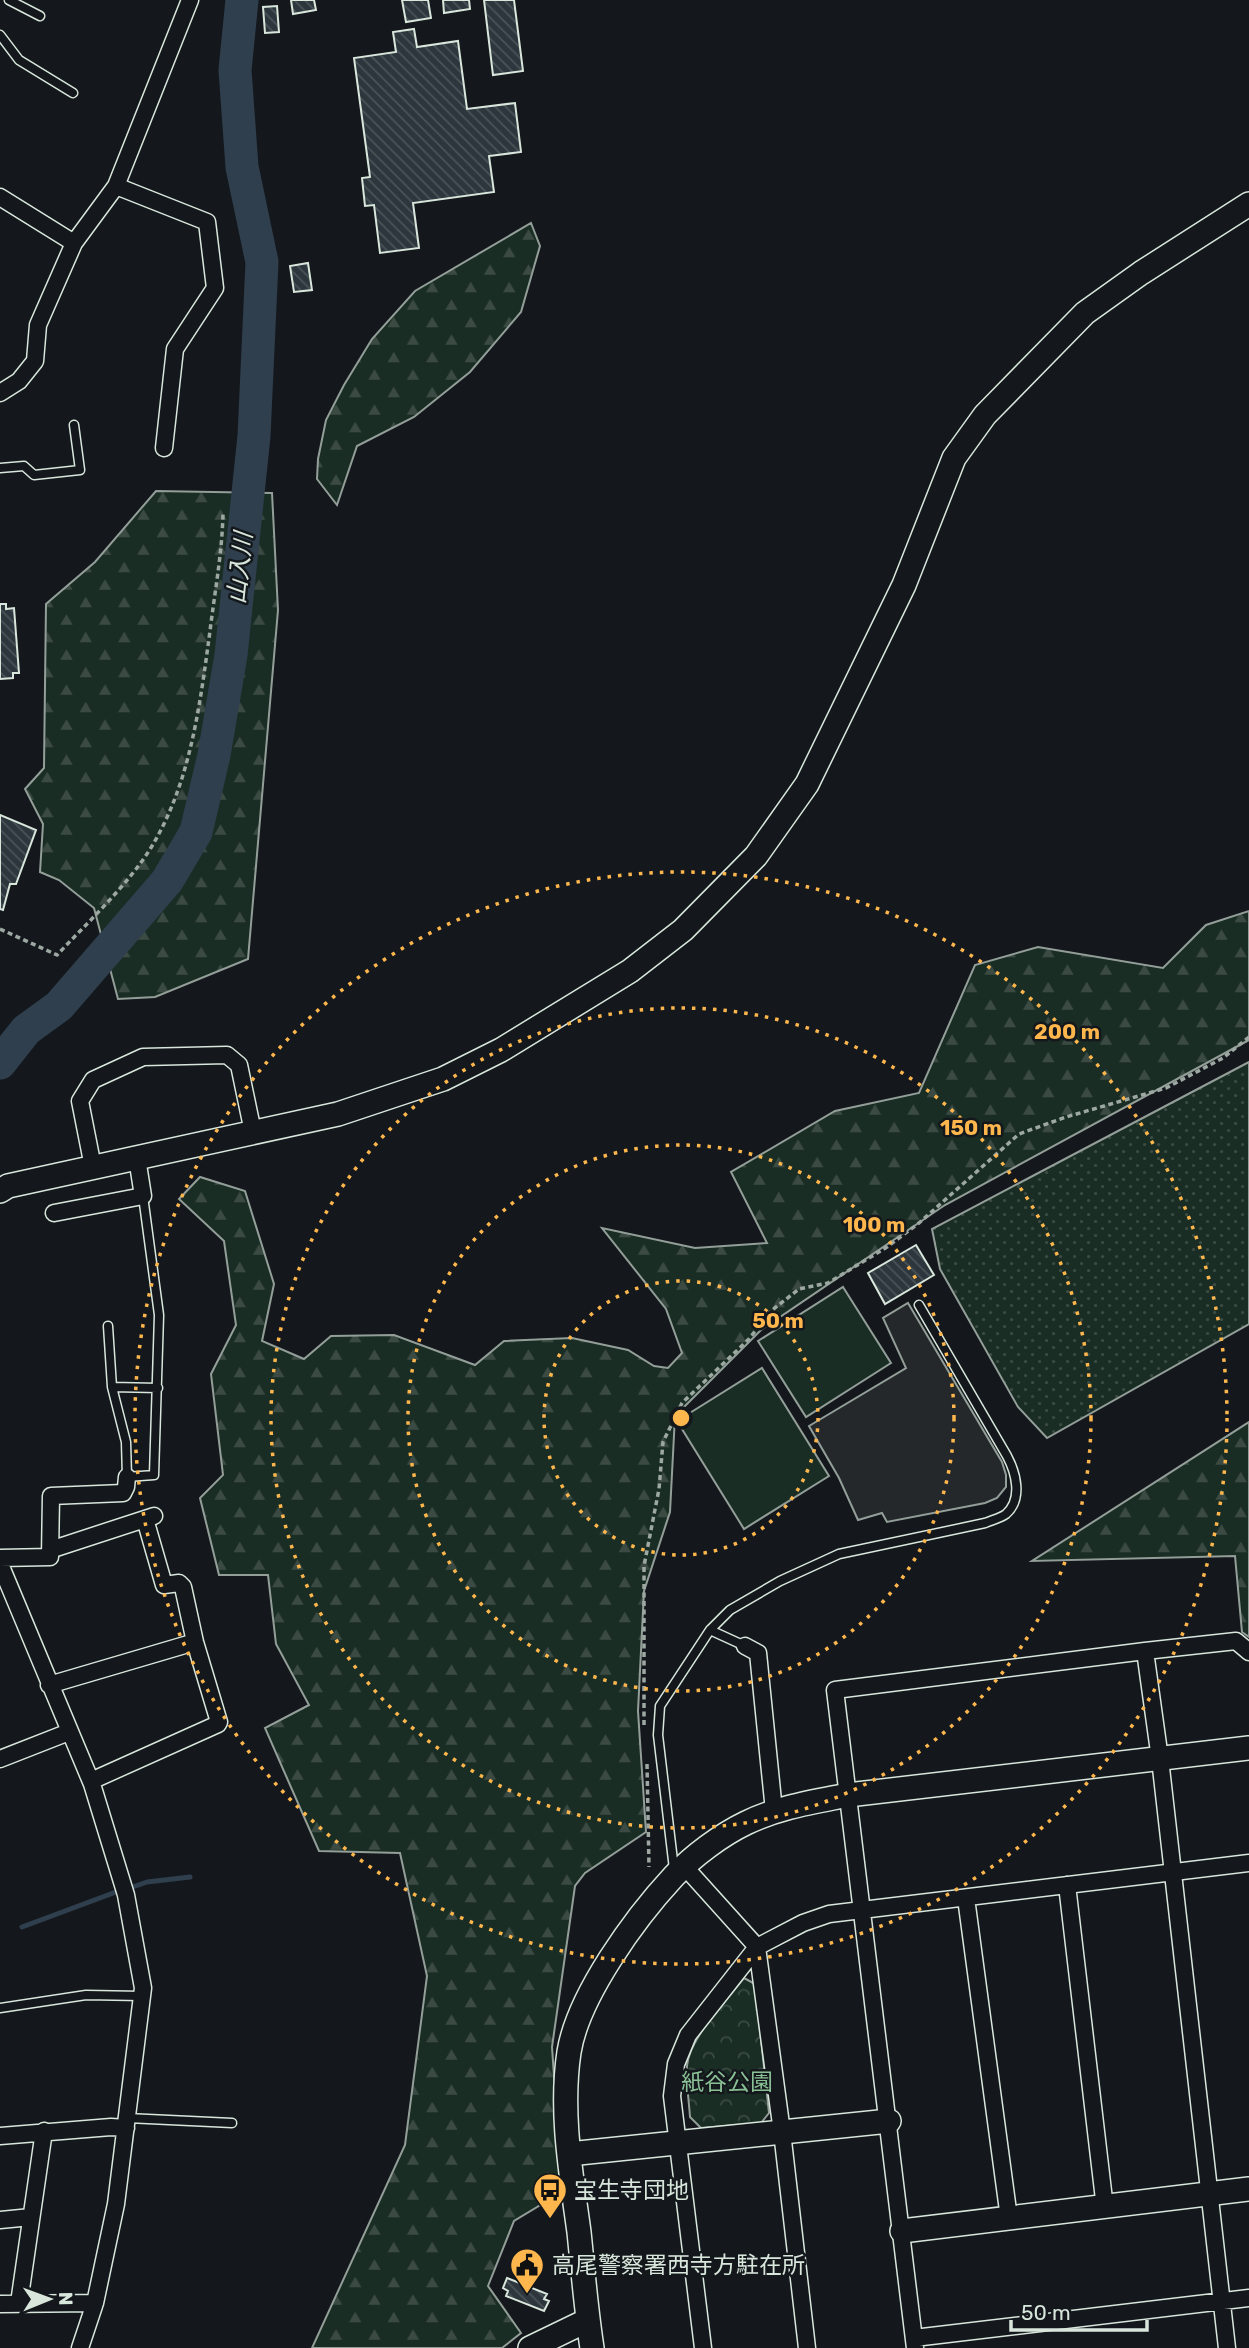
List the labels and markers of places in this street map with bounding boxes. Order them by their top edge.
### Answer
centre of rings [669,1406,693,1430]
bus stop icon: 宝生寺団地 [531,2171,569,2220]
place label: 宝生寺団地 [574,2176,689,2204]
public building icon: 高尾警察署西寺方駐在所 [508,2246,546,2295]
place label: 高尾警察署西寺方駐在所 [552,2251,805,2279]

